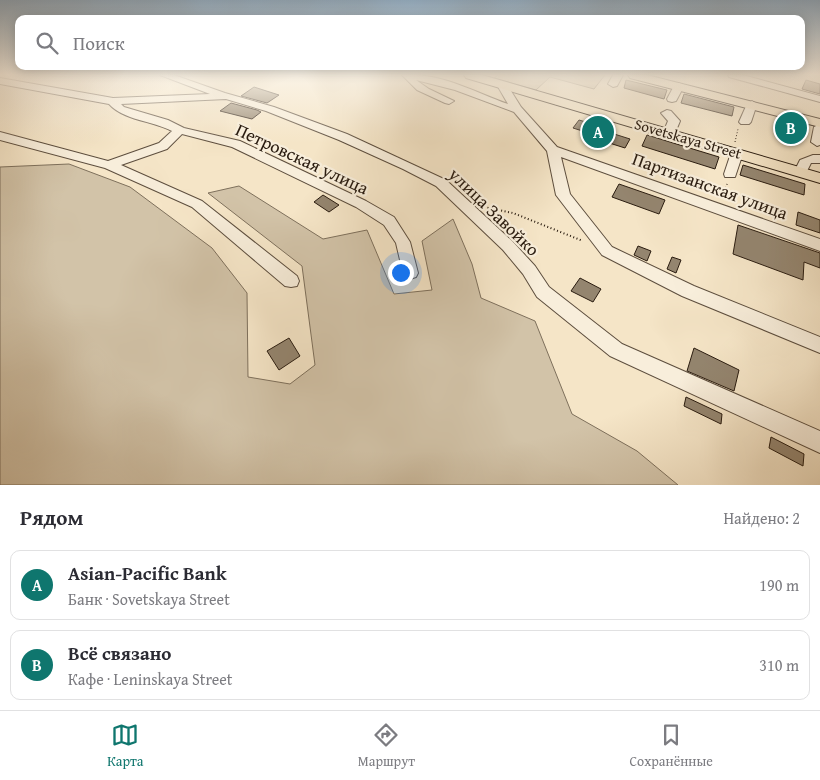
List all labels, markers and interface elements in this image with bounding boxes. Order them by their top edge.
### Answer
search box [15,15,805,70]
icon: search [33,29,61,57]
text: Поиск [73,29,125,57]
pin: B [775,109,807,147]
pin: A [582,113,614,151]
street label: Sovetskaya Street [632,113,745,164]
street label: Петровская улица [231,116,374,201]
street label: Партизанская улица [629,145,792,226]
street label: улица Завойко [442,160,546,262]
your location [388,260,414,286]
text: Рядом [20,502,83,533]
text: Найдено: 2 [723,506,800,530]
text: Asian-Pacific Bank [68,559,226,587]
text: A [32,573,42,597]
text: 190 m [759,573,799,597]
text: Банк · Sovetskaya Street [68,587,230,611]
text: Всё связано [68,639,171,667]
text: B [32,653,42,677]
text: 310 m [759,653,799,677]
text: Кафе · Leninskaya Street [68,667,232,691]
tab: Карта [107,721,143,771]
tab: Маршрут [358,721,415,771]
tab: Сохранённые [629,721,713,771]

